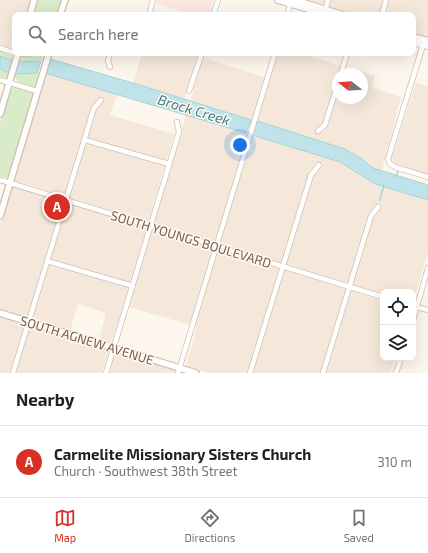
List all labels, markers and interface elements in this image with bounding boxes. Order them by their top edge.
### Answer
search box [12,12,416,56]
icon: search [26,23,48,45]
text: Search here [58,25,139,43]
north arrow [332,68,368,104]
water label: Brock Creek [156,90,232,129]
your location [230,135,250,155]
pin: A [44,192,70,222]
street label: SOUTH YOUNGS BOULEVARD [109,207,273,271]
map controls [380,289,416,361]
button: locate [380,289,416,325]
street label: SOUTH AGNEW AVENUE [18,312,156,368]
button: layers [380,325,416,361]
text: Nearby [16,389,74,409]
text: Carmelite Missionary Sisters Church [54,445,311,463]
text: A [25,454,33,470]
text: 310 m [377,454,412,470]
text: Church · Southwest 38th Street [54,463,238,479]
tab: Map [54,507,76,544]
tab: Directions [185,507,235,544]
tab: Saved [344,507,374,544]

